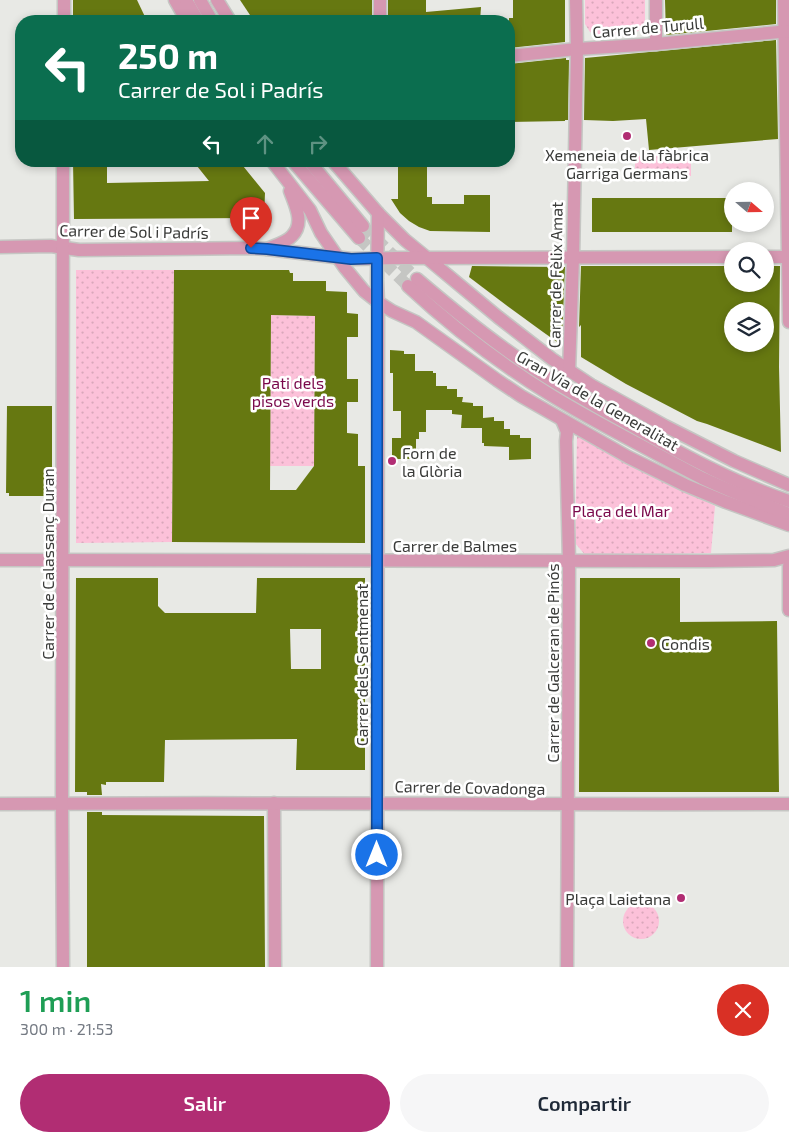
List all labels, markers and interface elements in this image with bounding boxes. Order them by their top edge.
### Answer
street label: Carrer de Turull [592,13,705,41]
text: 250 m [118,34,218,76]
icon: left [35,35,100,100]
text: Carrer de Sol i Padrís [118,76,324,102]
icon: left [198,130,226,158]
icon: ahead [251,130,279,158]
icon: right [304,130,332,158]
marker: Xemeneia de la fàbrica Garriga Germans [621,130,633,142]
place label: Xemeneia de la fàbrica Garriga Germans [545,145,709,182]
north arrow [724,182,774,232]
map controls [724,182,774,352]
pin [230,197,272,248]
street label: Carrer de Fèlix Amat [544,202,566,348]
icon: arrive [237,204,265,232]
street label: Carrer de Sol i Padrís [59,220,209,242]
button: search [724,242,774,292]
button: layers [724,302,774,352]
street label: Gran Via de la Generalitat [514,346,682,454]
park label: Pati dels pisos verds [252,373,334,410]
place label: Forn de la Glòria [402,443,462,480]
marker: Forn de la Glòria [386,455,398,467]
street label: Carrer de Calassanç Duran [38,468,58,660]
park label: Plaça del Mar [572,501,671,521]
street label: Carrer de Balmes [393,536,517,555]
street label: Carrer de Galceran de Pinós [543,563,562,763]
street label: Carrer dels Sentmenat [352,584,371,746]
place label: Condis [661,634,710,653]
marker: Condis [645,637,657,649]
street label: Carrer de Covadonga [395,776,545,798]
position arrow [350,828,402,880]
place label: Plaça Laietana [565,889,671,909]
marker: Plaça Laietana [675,892,687,904]
text: 1 min [20,982,91,1018]
button: close [717,984,769,1036]
text: 300 m · 21:53 [20,1019,113,1038]
button: Salir [20,1074,390,1132]
button: Compartir [400,1074,769,1132]

